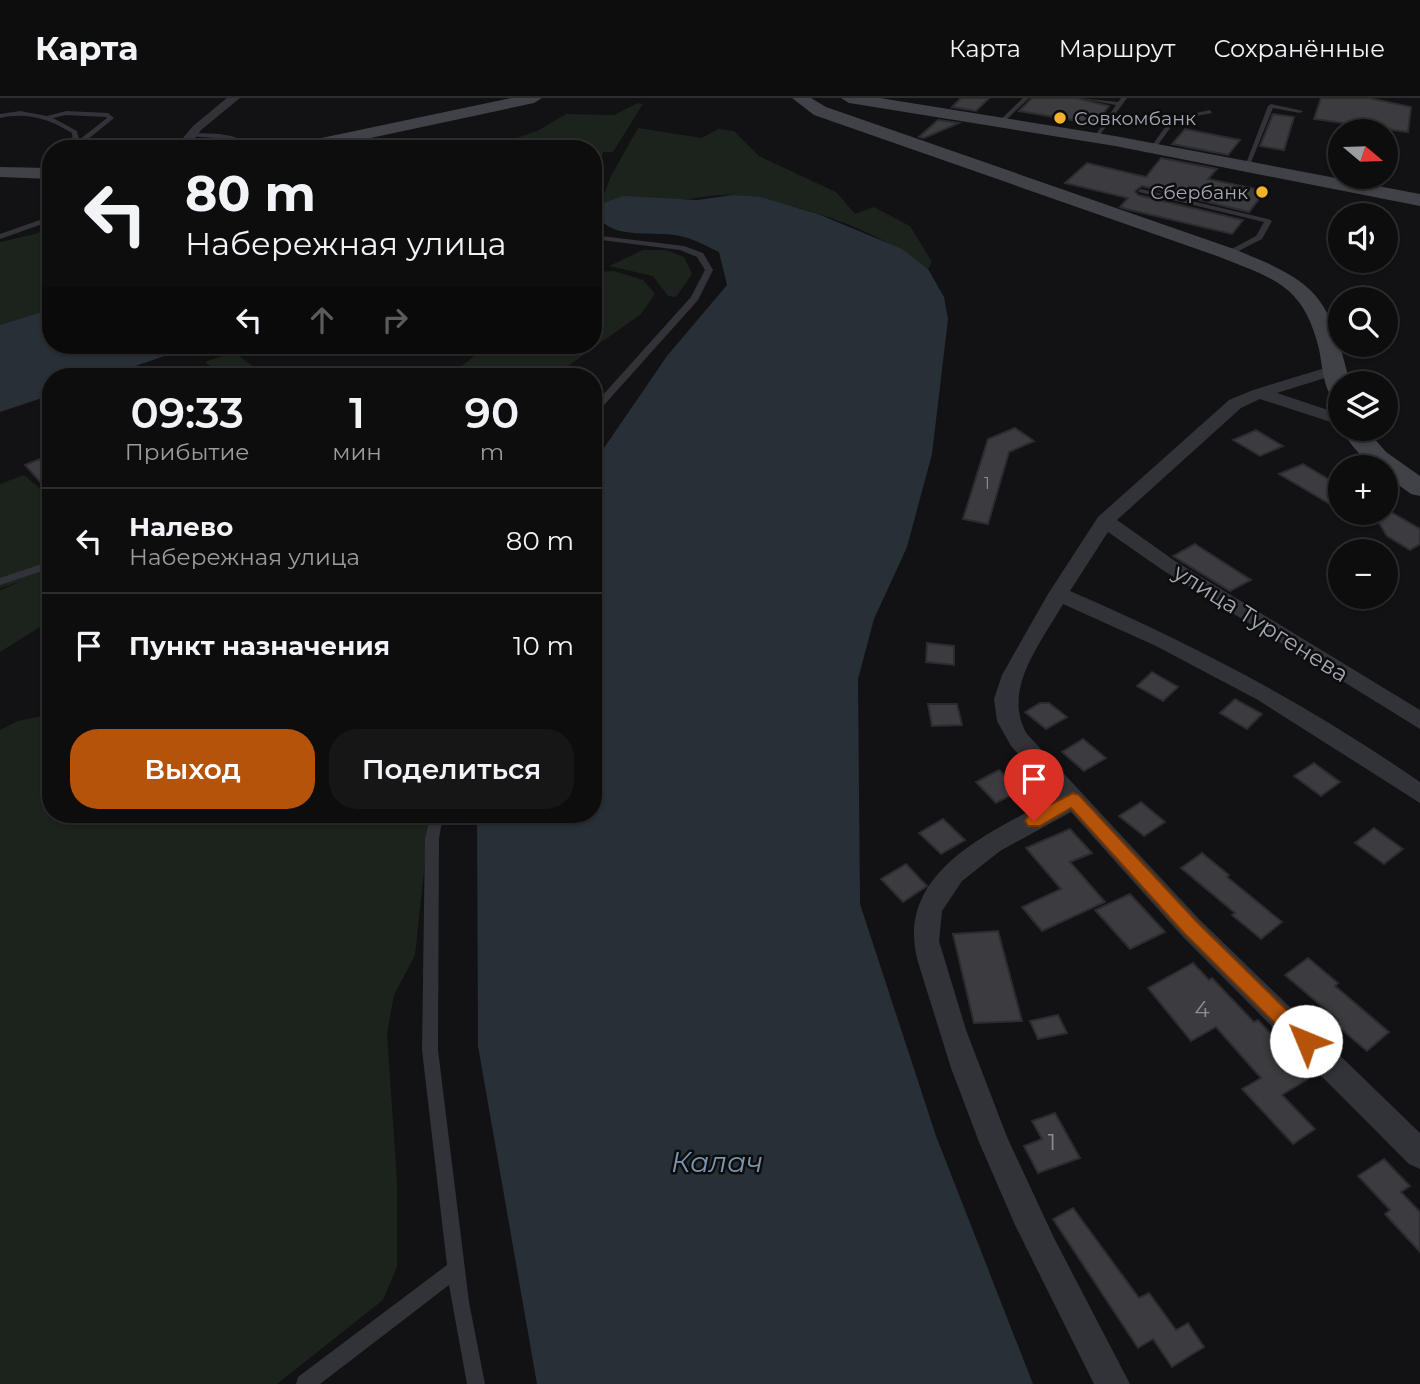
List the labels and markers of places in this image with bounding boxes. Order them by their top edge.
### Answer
place label: Совкомбанк [1074,107,1196,130]
marker: Совкомбанк [1052,110,1068,126]
place label: Сбербанк [1150,181,1248,204]
marker: Сбербанк [1254,184,1270,200]
pin [1004,749,1064,821]

